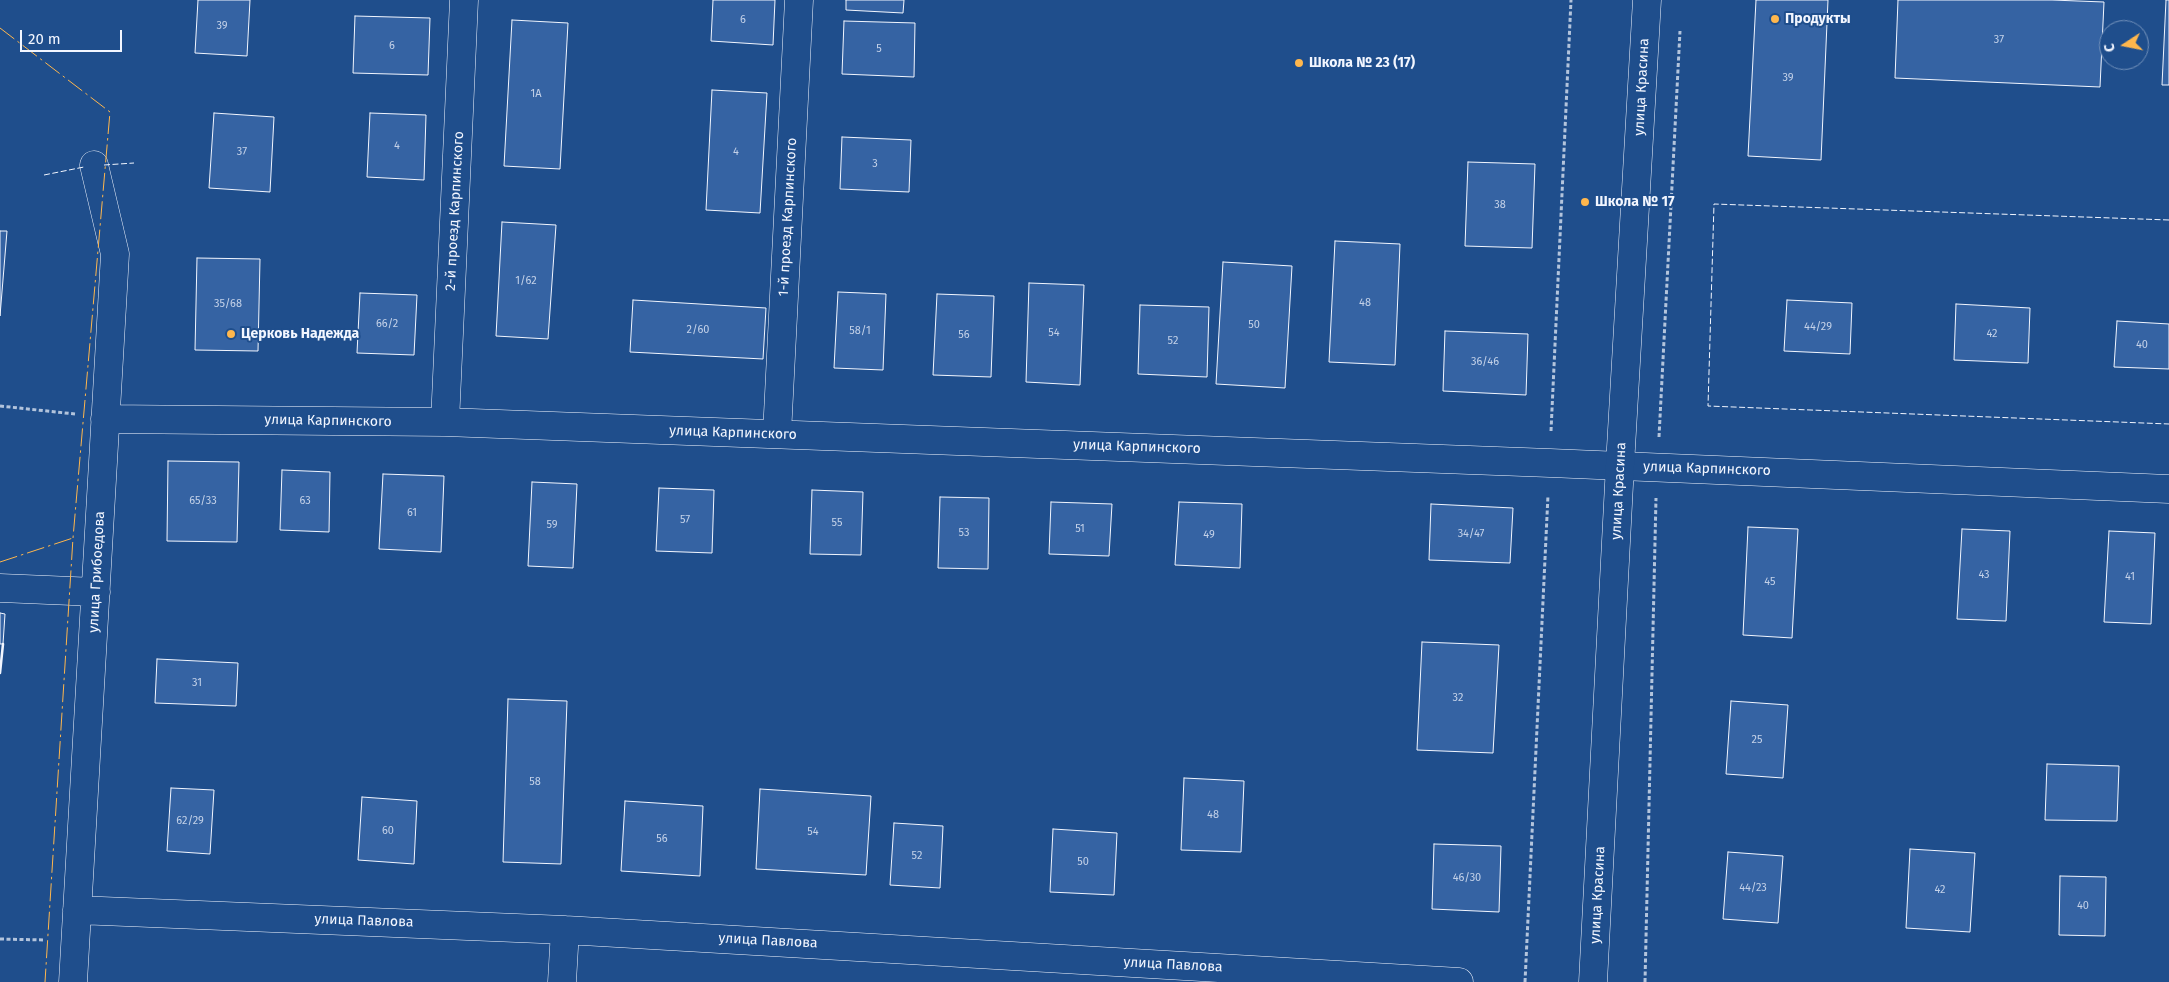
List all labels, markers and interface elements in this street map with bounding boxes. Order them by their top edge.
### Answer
place label: Продукты [1785,11,1851,27]
house number: 6 [740,13,746,27]
marker: Продукты [1769,13,1781,25]
house number: 39 [216,19,228,33]
scale bar [22,20,125,52]
north arrow [2099,20,2149,70]
text: 20 m [28,30,61,48]
house number: 37 [1994,33,2004,47]
street label: улица Красина [1631,38,1653,136]
house number: 6 [389,39,395,53]
house number: 5 [876,42,882,56]
text: С [2101,42,2119,53]
place label: Школа № 23 (17) [1309,55,1415,71]
marker: Школа № 23 (17) [1293,57,1305,69]
house number: 39 [1782,71,1794,85]
house number: 1А [530,87,542,101]
street label: 2-й проезд Карпинского [442,131,468,291]
street label: 1-й проезд Карпинского [775,137,801,297]
house number: 4 [394,139,400,153]
house number: 37 [237,145,247,159]
house number: 4 [733,145,739,159]
house number: 3 [872,157,878,171]
place label: Школа № 17 [1595,194,1674,210]
marker: Школа № 17 [1579,196,1591,208]
house number: 38 [1494,198,1506,212]
house number: 1/62 [515,274,537,288]
house number: 48 [1359,296,1371,310]
house number: 35/68 [214,297,242,311]
house number: 66/2 [376,317,398,331]
house number: 50 [1248,318,1260,332]
house number: 44/29 [1804,320,1832,334]
house number: 2/60 [687,323,709,337]
house number: 58/1 [849,324,871,338]
place label: Церковь Надежда [241,326,359,342]
house number: 54 [1048,326,1060,340]
house number: 42 [1986,327,1998,341]
marker: Церковь Надежда [225,328,237,340]
house number: 56 [958,328,970,342]
house number: 52 [1168,334,1178,348]
house number: 40 [2136,338,2148,352]
house number: 36/46 [1471,355,1499,369]
street label: улица Карпинского [264,411,392,431]
street label: улица Карпинского [669,422,797,444]
street label: улица Карпинского [1073,436,1201,458]
street label: улица Красина [1608,442,1630,540]
street label: улица Карпинского [1643,458,1771,480]
house number: 65/33 [189,494,217,508]
house number: 63 [299,494,311,508]
house number: 61 [407,506,417,520]
street label: улица Грибоедова [85,511,109,633]
house number: 57 [680,513,690,527]
house number: 55 [832,516,842,530]
house number: 59 [546,518,558,532]
house number: 51 [1075,522,1085,536]
house number: 53 [959,526,969,540]
house number: 34/47 [1458,527,1484,541]
house number: 49 [1203,528,1215,542]
house number: 43 [1978,568,1990,582]
house number: 41 [2125,570,2135,584]
house number: 45 [1764,575,1776,589]
house number: 31 [192,676,202,690]
house number: 32 [1453,691,1463,705]
house number: 25 [1752,733,1762,747]
house number: 58 [529,775,541,789]
house number: 48 [1207,808,1219,822]
house number: 62/29 [176,814,204,828]
house number: 60 [382,824,394,838]
house number: 54 [807,825,819,839]
house number: 56 [656,832,668,846]
street label: улица Красина [1587,846,1609,944]
house number: 52 [912,849,922,863]
house number: 50 [1077,855,1089,869]
house number: 46/30 [1453,871,1481,885]
house number: 44/23 [1739,881,1767,895]
house number: 42 [1934,883,1946,897]
house number: 40 [2077,899,2089,913]
street label: улица Павлова [314,911,414,931]
street label: улица Павлова [718,930,818,952]
street label: улица Павлова [1123,954,1223,976]

